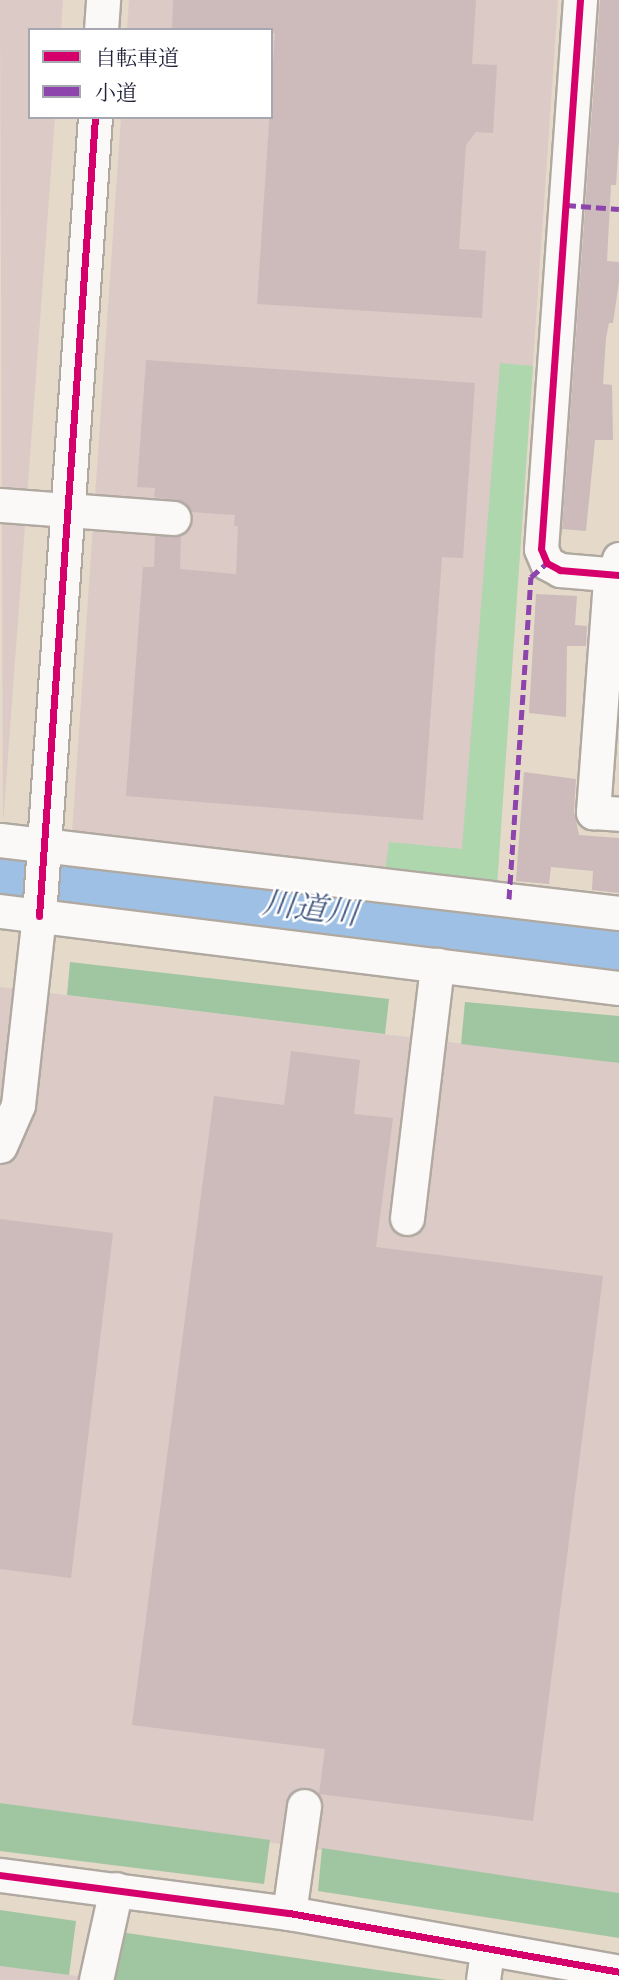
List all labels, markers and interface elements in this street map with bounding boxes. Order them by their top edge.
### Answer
legend [28,28,273,119]
text: 自転車道 [95,46,179,72]
text: 小道 [95,81,137,107]
water label: 川道川 [260,885,360,935]

